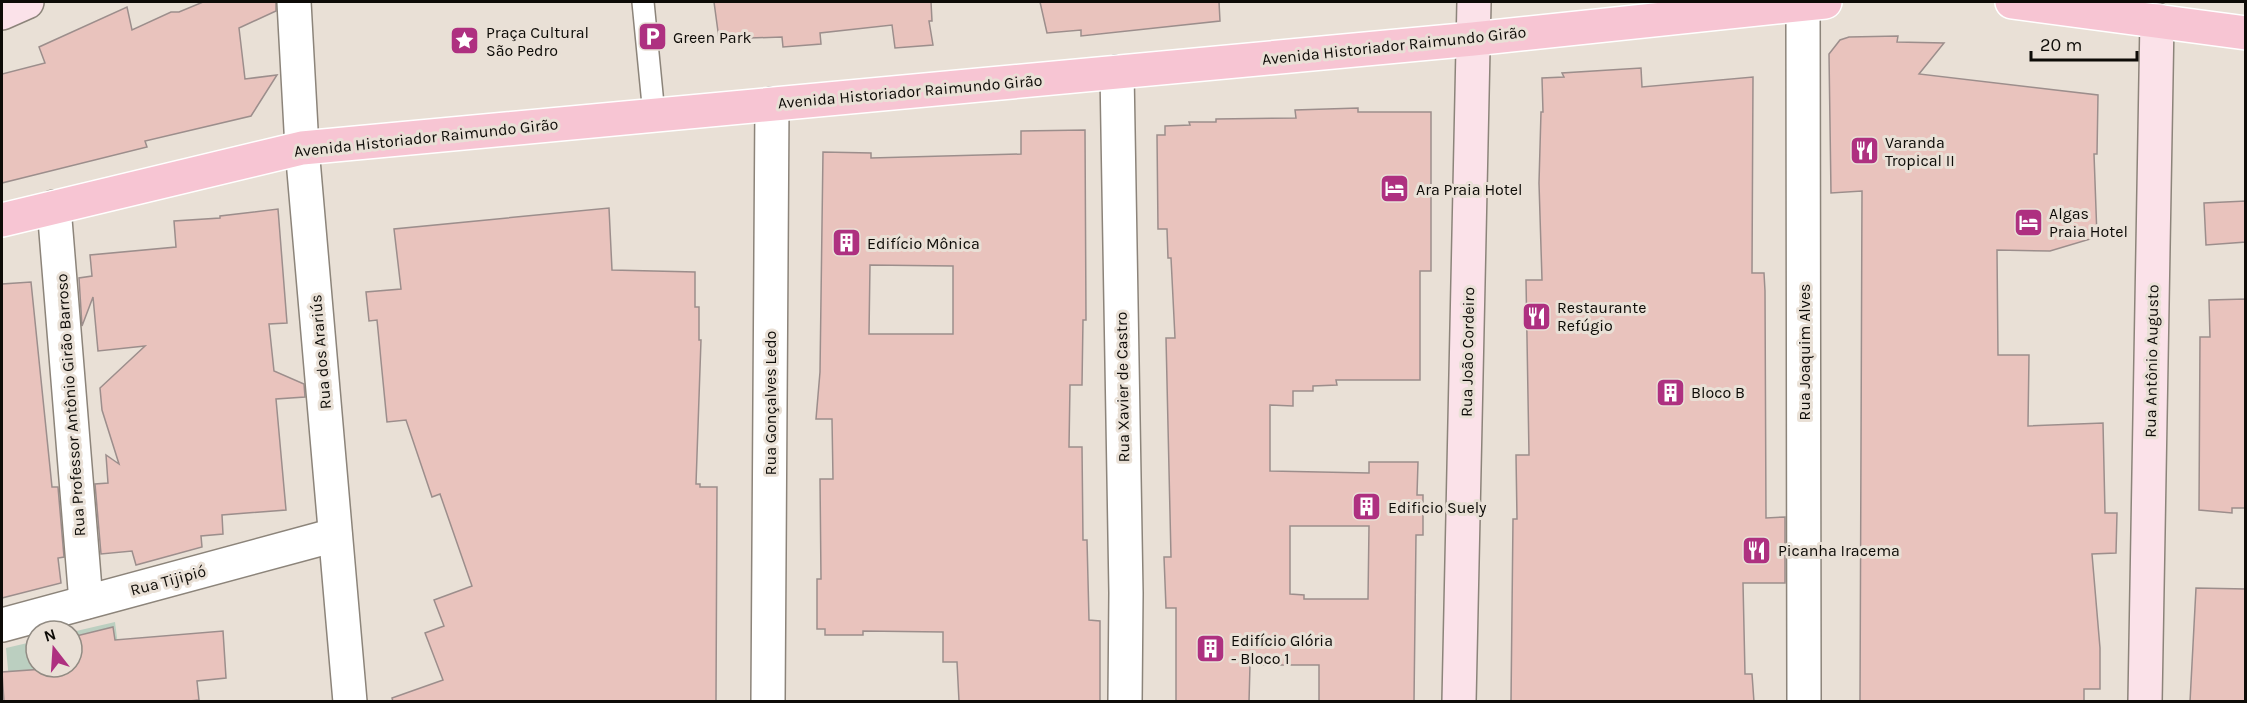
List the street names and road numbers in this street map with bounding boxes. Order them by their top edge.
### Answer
street label: Avenida Historiador Raimundo Girão [1261,22,1527,69]
street label: Avenida Historiador Raimundo Girão [777,70,1043,113]
street label: Avenida Historiador Raimundo Girão [293,114,559,161]
street label: Rua Professor Antônio Girão Barroso [52,273,89,537]
street label: Rua Joaquim Alves [1795,283,1814,421]
street label: Rua Antônio Augusto [2141,284,2162,438]
street label: Rua João Cordeiro [1457,287,1478,417]
street label: Rua dos Arariús [306,294,335,410]
street label: Rua Xavier de Castro [1112,311,1133,463]
street label: Rua Gonçalves Ledo [761,331,780,475]
street label: Rua Tijipió [128,561,208,600]

